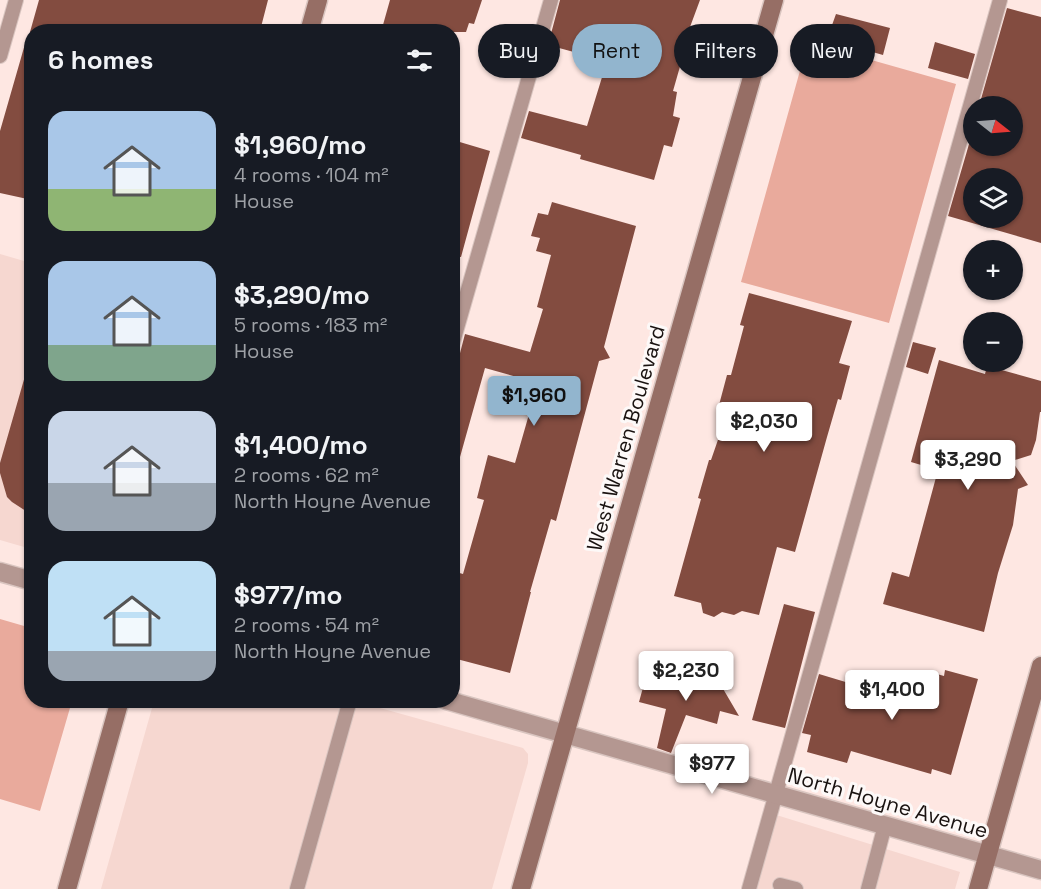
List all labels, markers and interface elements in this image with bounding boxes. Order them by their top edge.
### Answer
chip: Buy [478,24,560,78]
chip: Rent [572,24,662,78]
chip: Filters [674,24,778,78]
chip: New [790,24,875,78]
text: 6 homes [48,43,153,77]
icon: filters [403,44,436,77]
north arrow [963,96,1023,156]
map controls [963,96,1023,372]
text: $1,960/mo [234,128,366,162]
icon: home [96,135,168,207]
text: 4 rooms · 104 m² [234,162,389,188]
button: layers [963,168,1023,228]
text: House [234,188,294,214]
button: + [963,240,1023,300]
text: $3,290/mo [234,278,370,312]
icon: home [96,285,168,357]
text: 5 rooms · 183 m² [234,312,387,338]
button: − [963,312,1023,372]
street label: West Warren Boulevard [580,322,671,554]
text: House [234,338,294,364]
pin: $1,960 [485,376,583,427]
text: $1,960 [502,382,566,408]
pin: $2,030 [715,402,813,453]
text: $2,030 [730,408,798,434]
text: $1,400/mo [234,428,368,462]
icon: home [96,435,168,507]
pin: $3,290 [919,440,1017,491]
text: $3,290 [934,446,1002,472]
text: 2 rooms · 62 m² [234,462,379,488]
text: North Hoyne Avenue [234,488,431,514]
text: $977/mo [234,578,342,612]
icon: home [96,585,168,657]
text: 2 rooms · 54 m² [234,612,379,638]
text: North Hoyne Avenue [234,638,431,664]
pin: $2,230 [637,651,735,702]
text: $2,230 [653,657,719,683]
pin: $1,400 [843,670,941,721]
text: $1,400 [859,676,925,702]
pin: $977 [676,744,748,795]
text: $977 [689,750,735,776]
street label: North Hoyne Avenue [785,761,991,844]

